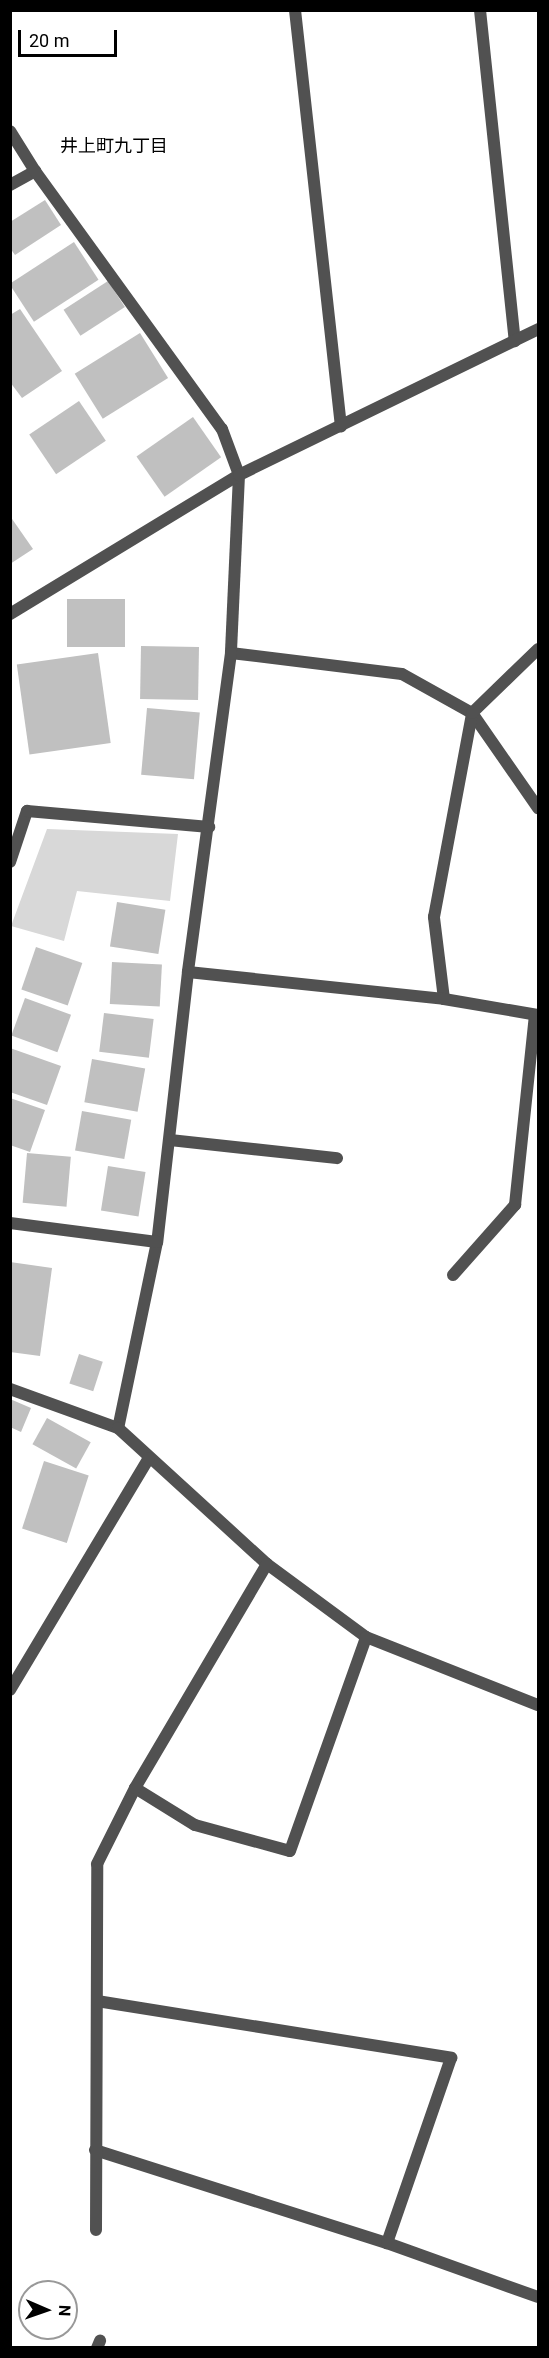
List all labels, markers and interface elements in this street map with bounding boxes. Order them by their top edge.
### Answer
scale bar [21,18,120,56]
text: 20 m [29,30,69,51]
district label: 井上町九丁目 [60,135,168,157]
north arrow [18,2280,78,2340]
text: N [55,2305,74,2317]

